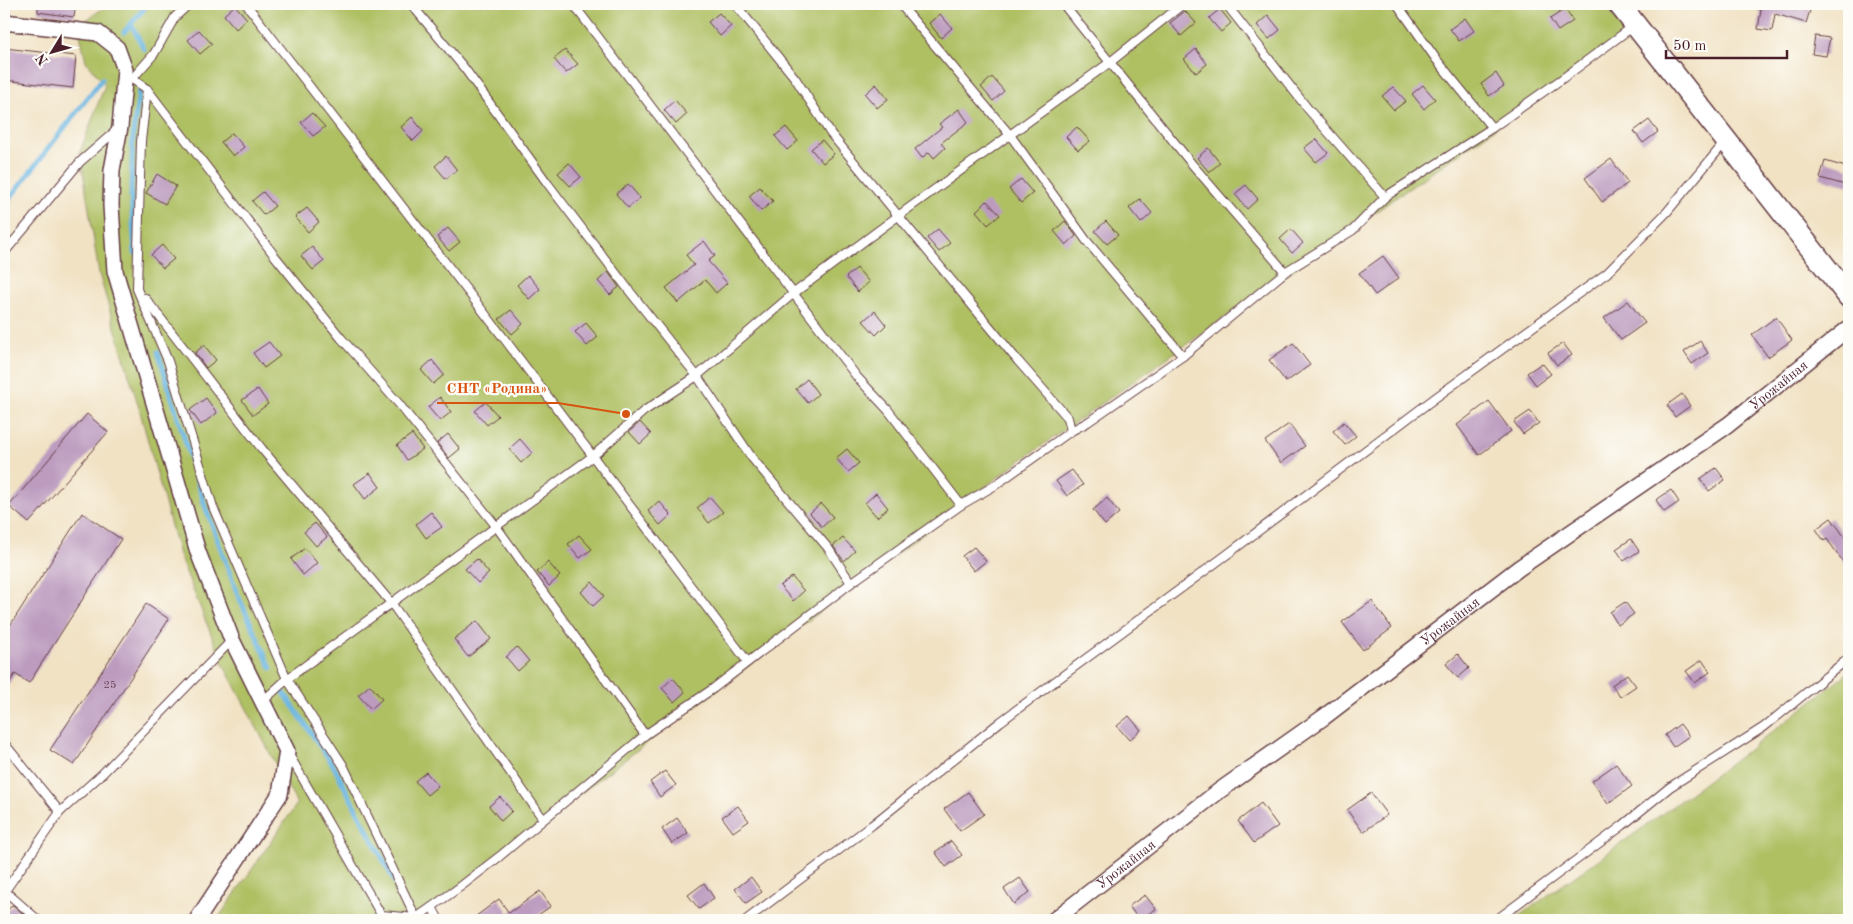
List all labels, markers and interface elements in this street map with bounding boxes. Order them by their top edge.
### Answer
north arrow [28,28,78,78]
scale bar [1666,28,1787,60]
text: 50 m [1673,39,1707,54]
text: N [33,50,51,68]
street label: Урожайная [1747,358,1811,413]
callout: СНТ «Родина» [437,373,558,403]
text: СНТ «Родина» [447,382,547,397]
street label: Урожайная [1418,595,1482,649]
house number: 25 [104,680,116,691]
street label: Урожайная [1094,838,1158,892]

